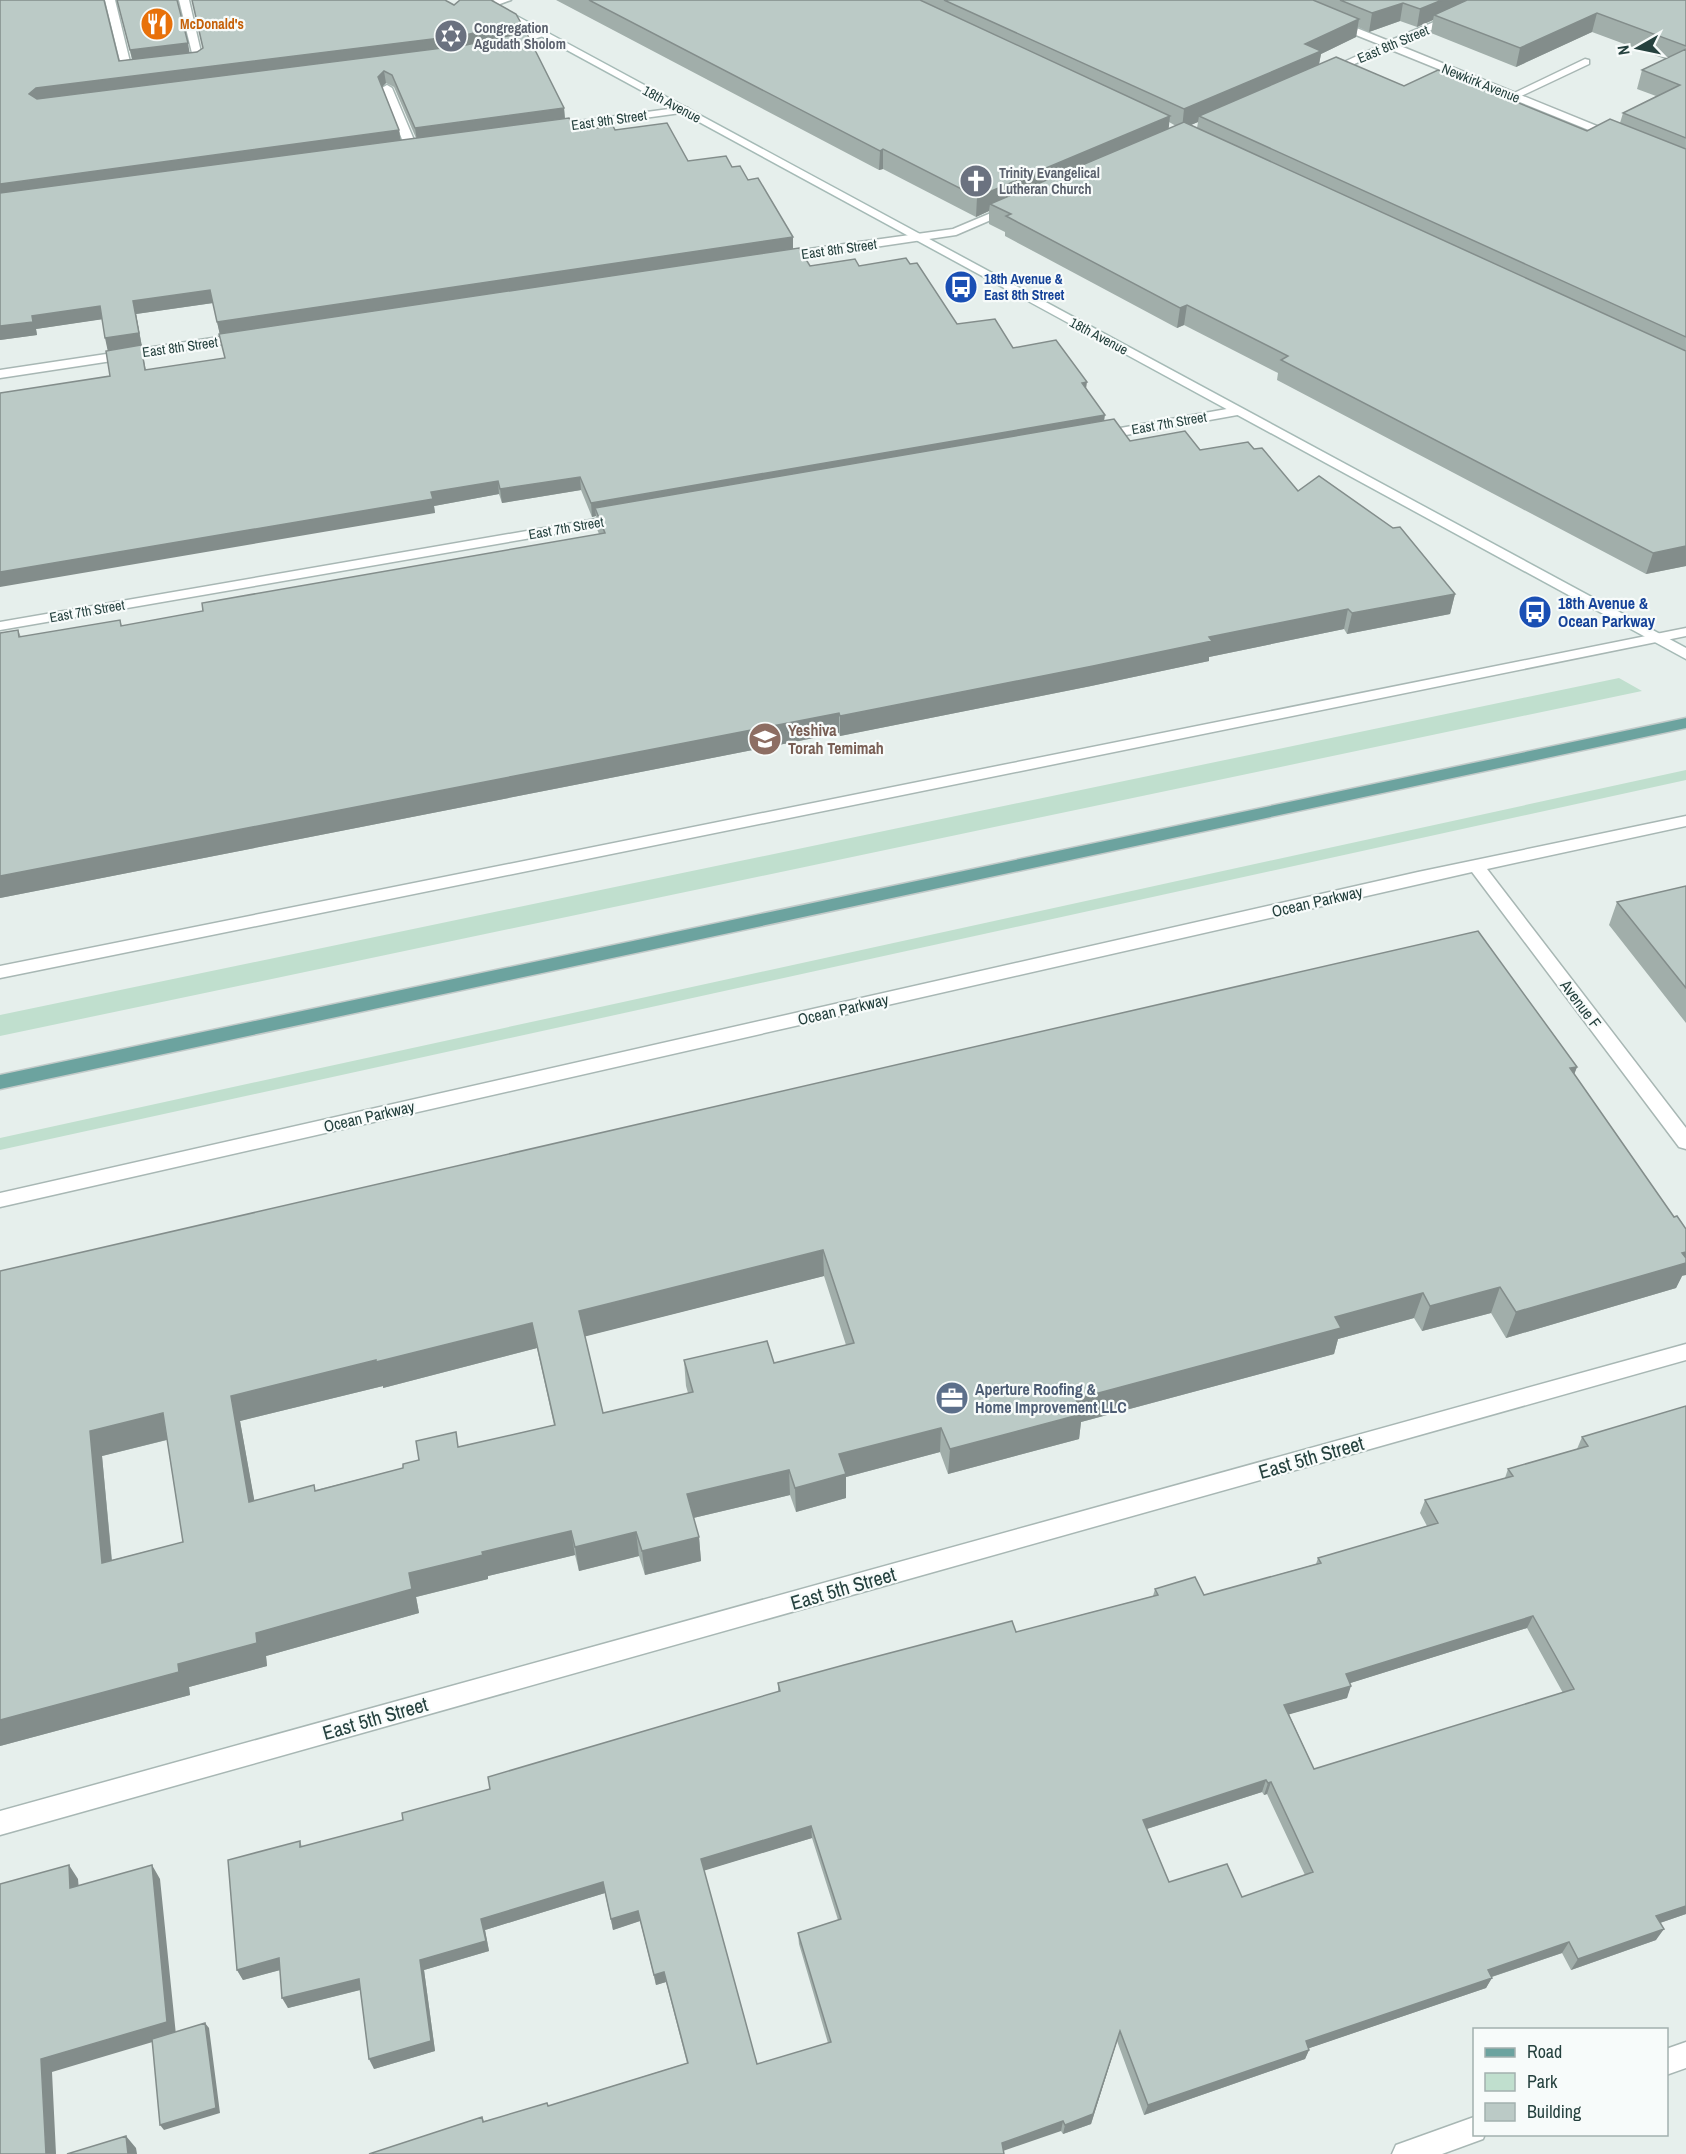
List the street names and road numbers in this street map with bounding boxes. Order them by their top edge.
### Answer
street label: East 8th Street [1355,21,1431,67]
street label: Newkirk Avenue [1439,59,1523,107]
street label: 18th Avenue [640,81,704,127]
street label: East 9th Street [570,106,648,134]
street label: East 8th Street [800,235,878,263]
street label: 18th Avenue [1067,313,1131,359]
street label: East 8th Street [141,333,219,361]
street label: East 7th Street [1130,408,1208,438]
street label: East 7th Street [527,513,605,543]
street label: East 7th Street [48,596,126,626]
street label: Ocean Parkway [1269,880,1365,922]
street label: Avenue F [1555,974,1607,1033]
street label: Ocean Parkway [795,988,891,1030]
street label: Ocean Parkway [321,1095,417,1137]
street label: East 5th Street [1255,1429,1367,1485]
street label: East 5th Street [787,1560,899,1616]
street label: East 5th Street [319,1690,431,1746]

